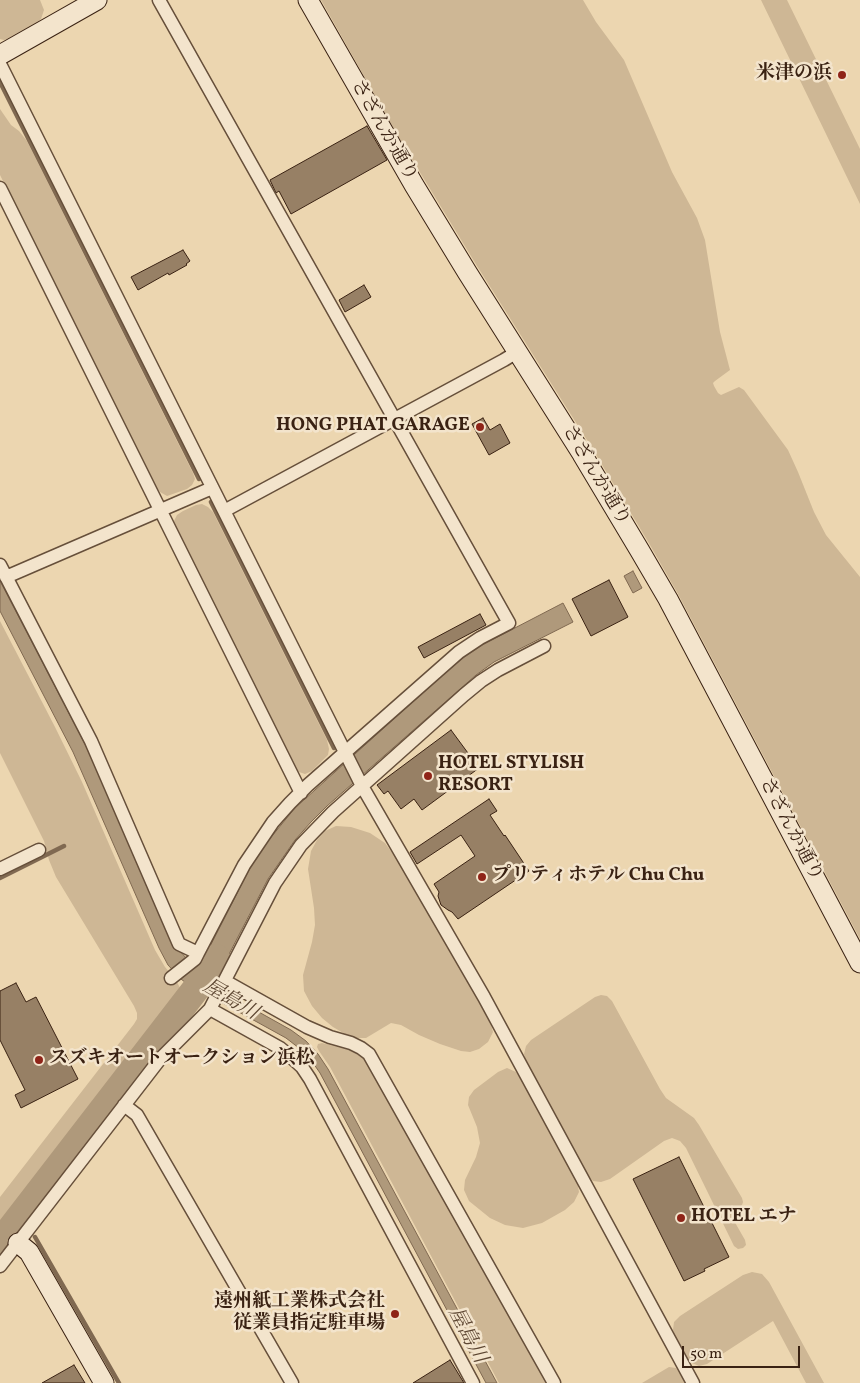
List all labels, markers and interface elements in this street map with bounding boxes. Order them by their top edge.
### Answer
place label: 米津の浜 [756,64,832,86]
marker: 米津の浜 [836,69,848,81]
street label: さざんか通り [345,76,421,186]
place label: HONG PHAT GARAGE [276,416,470,438]
marker: HONG PHAT GARAGE [474,421,486,433]
street label: さざんか通り [556,421,634,531]
place label: HOTEL STYLISH RESORT [438,754,584,798]
marker: HOTEL STYLISH RESORT [422,770,434,782]
street label: さざんか通り [753,774,827,886]
place label: プリティホテル Chu Chu [492,866,704,888]
marker: プリティホテル Chu Chu [476,871,488,883]
water label: 屋島川 [198,976,262,1026]
place label: スズキオートオークション浜松 [49,1049,315,1071]
marker: スズキオートオークション浜松 [33,1054,45,1066]
place label: HOTEL エナ [691,1207,797,1229]
marker: HOTEL エナ [675,1212,687,1224]
place label: 遠州紙工業株式会社 従業員指定駐車場 [214,1292,385,1336]
water label: 屋島川 [441,1304,491,1368]
marker: 遠州紙工業株式会社 従業員指定駐車場 [389,1308,401,1320]
scale bar [685,1336,802,1368]
text: 50 m [690,1344,722,1365]

